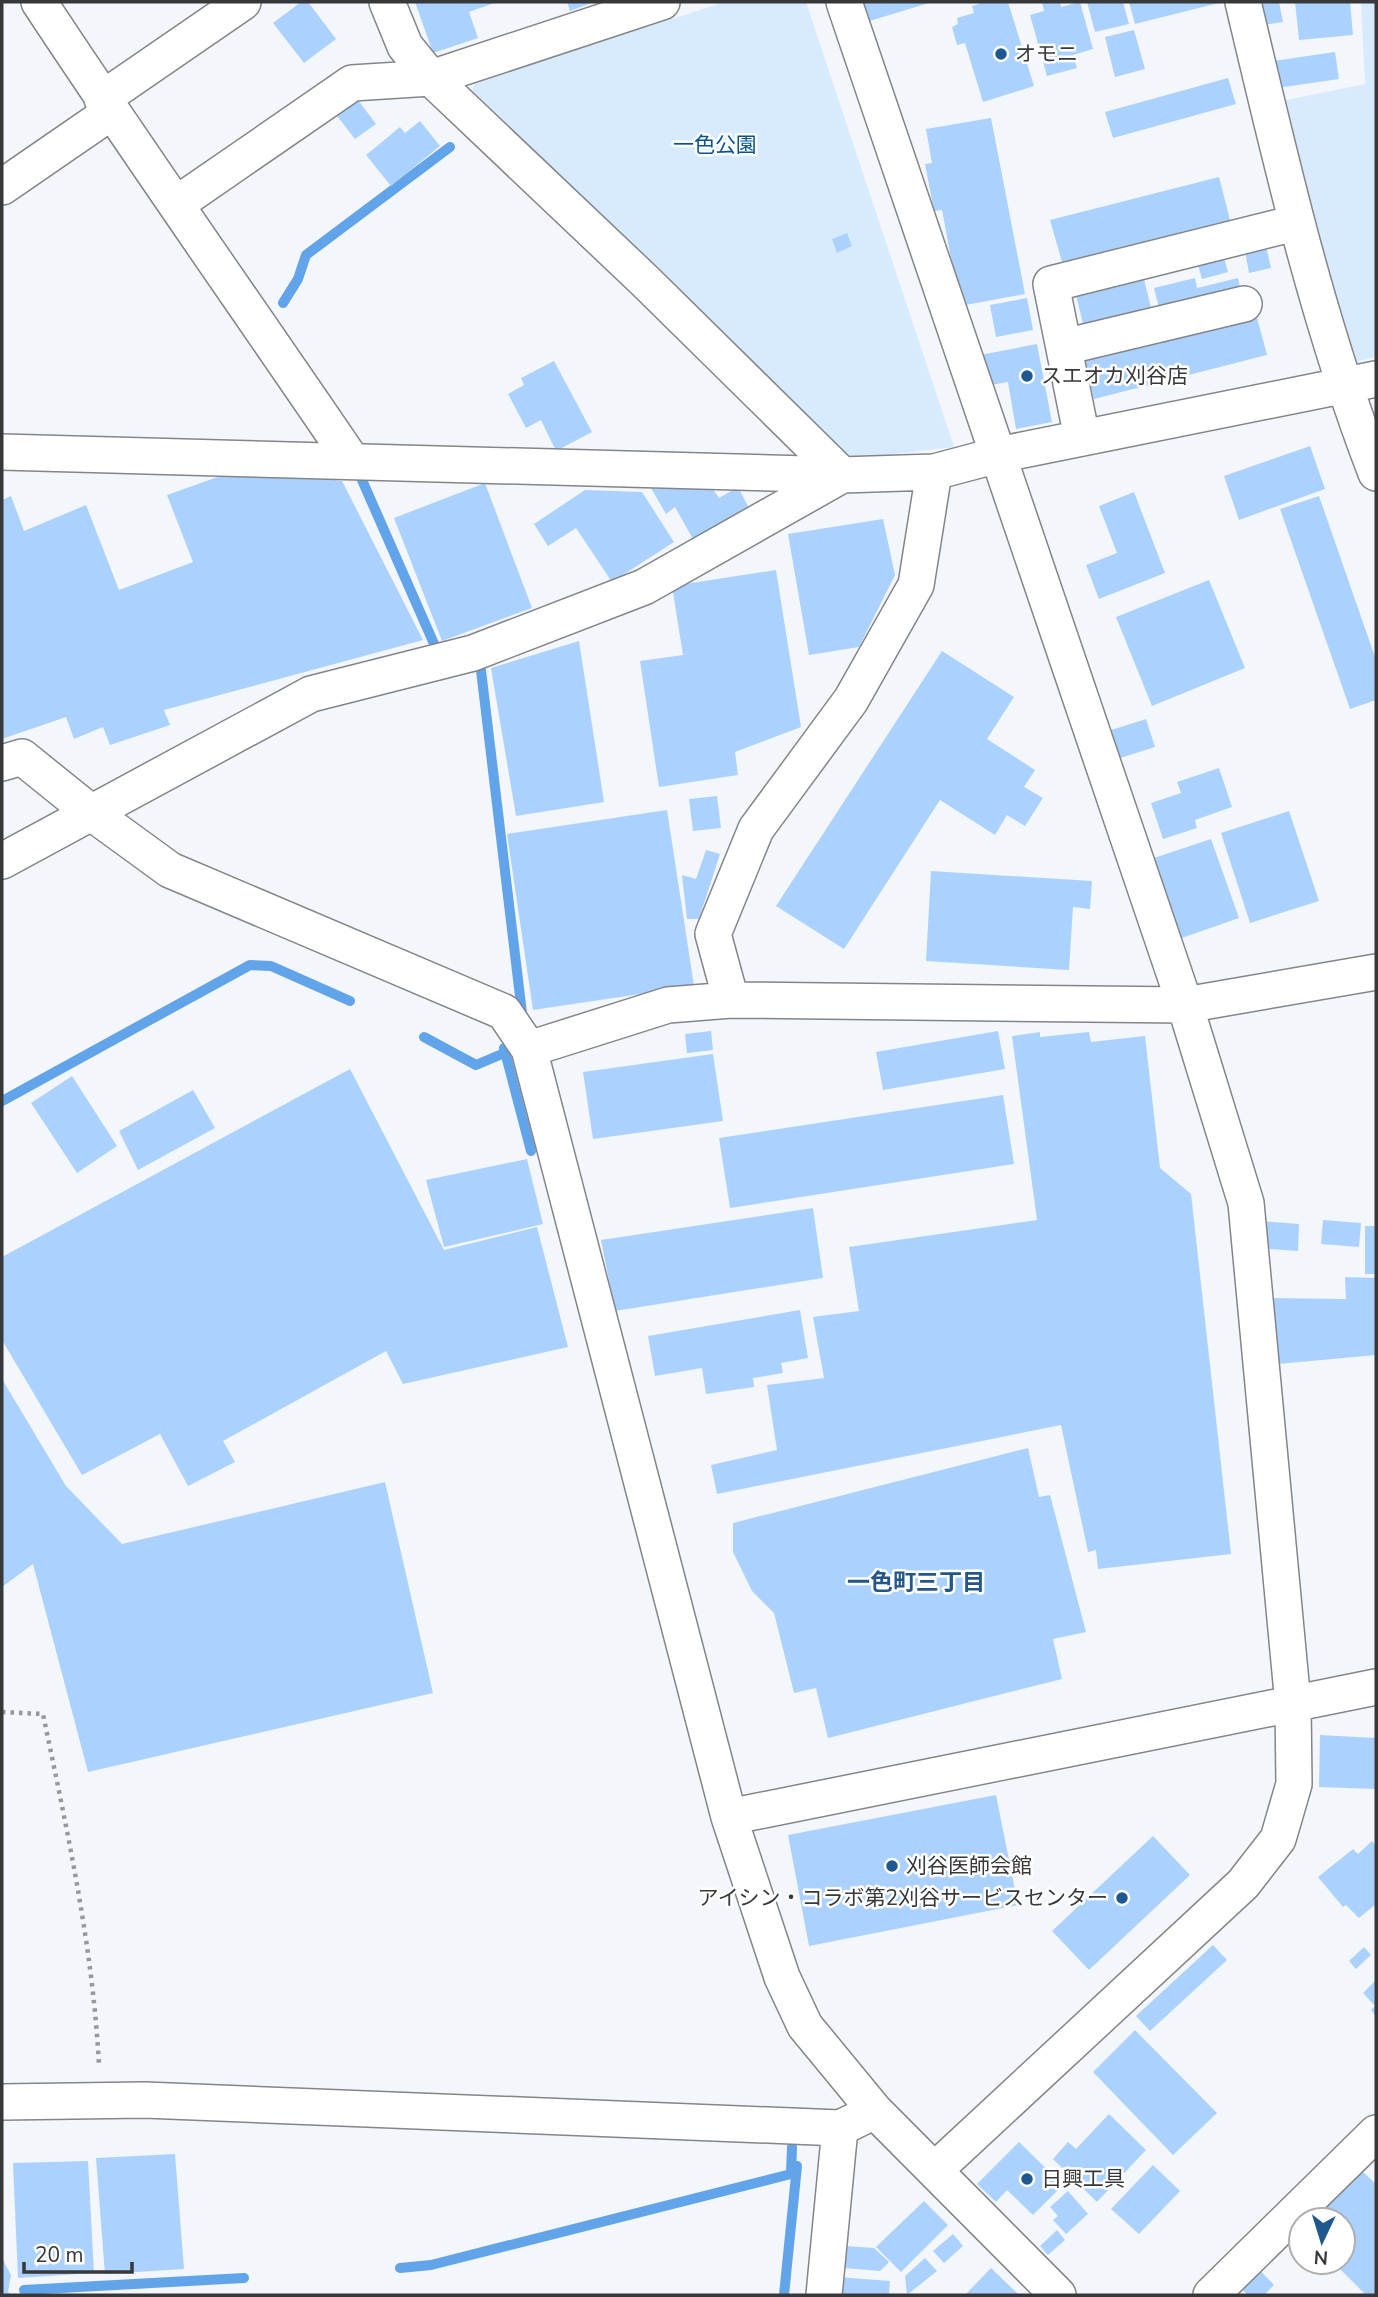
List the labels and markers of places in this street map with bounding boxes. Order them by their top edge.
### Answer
place label: オモニ [1015,40,1078,68]
marker: オモニ [993,46,1009,62]
place label: スエオカ刈谷店 [1041,362,1188,390]
marker: スエオカ刈谷店 [1019,368,1035,384]
place label: 刈谷医師会館 [906,1852,1032,1880]
marker: 刈谷医師会館 [884,1858,900,1874]
place label: アイシン・コラボ第2刈谷サービスセンター [697,1884,1108,1912]
marker: アイシン・コラボ第2刈谷サービスセンター [1114,1890,1130,1906]
place label: 日興工具 [1041,2165,1125,2193]
marker: 日興工具 [1019,2171,1035,2187]

